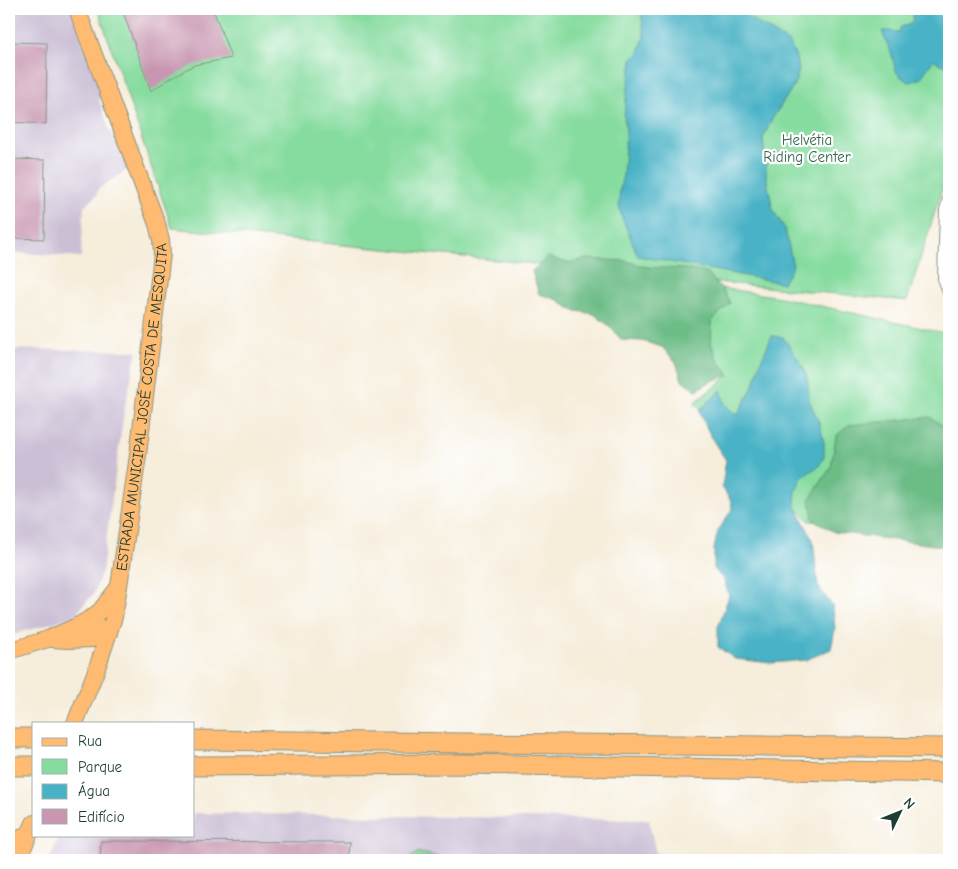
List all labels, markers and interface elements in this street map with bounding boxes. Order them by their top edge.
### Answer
park label: Helvétia Riding Center [763,131,851,166]
street label: ESTRADA MUNICIPAL JOSÉ COSTA DE MESQUITA [112,242,171,572]
legend [32,722,195,836]
text: Rua [78,732,102,750]
text: Parque [78,758,123,776]
text: Água [78,781,110,800]
north arrow [876,786,926,836]
text: N [900,794,918,813]
text: Edifício [78,808,125,826]

